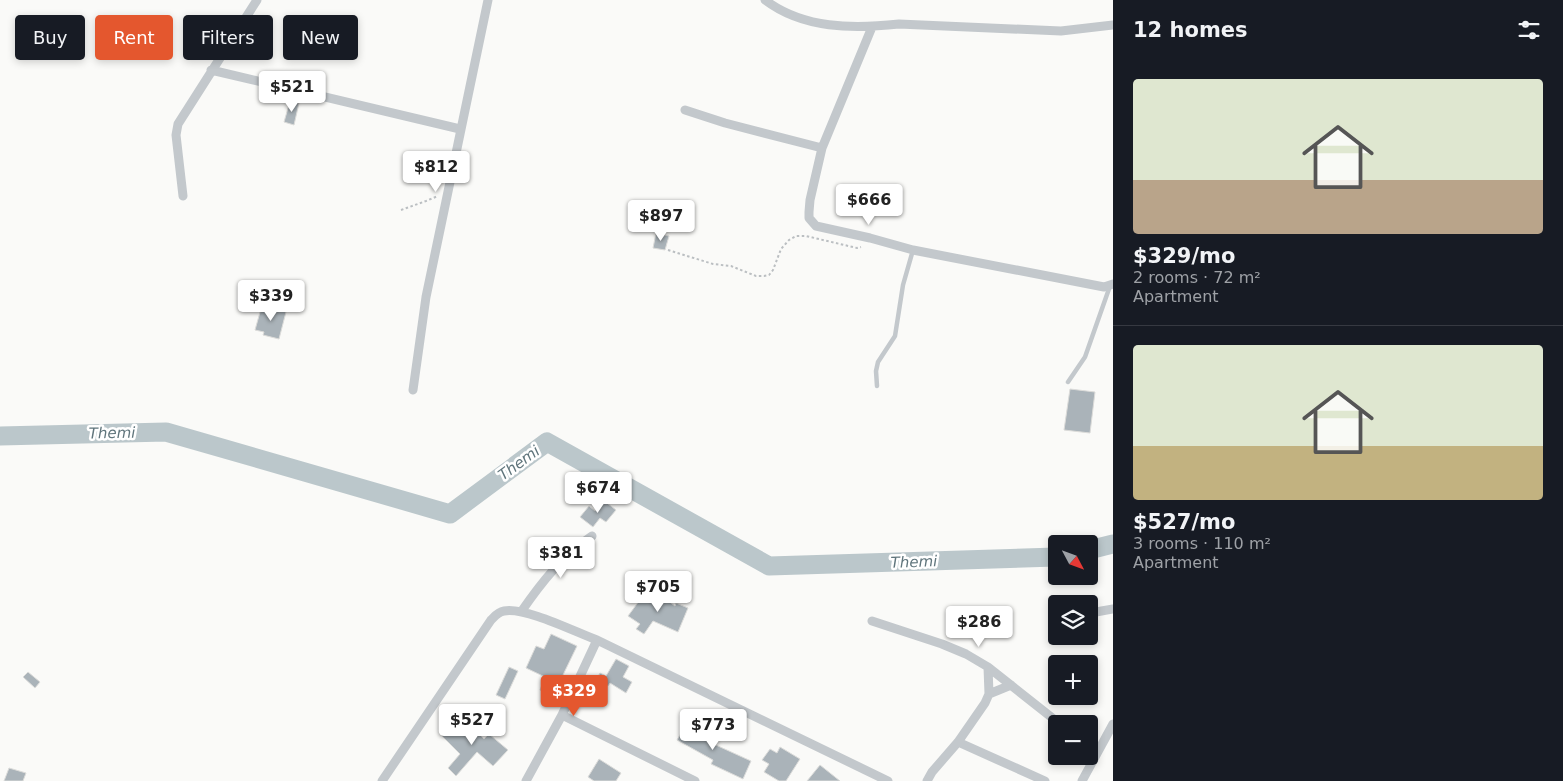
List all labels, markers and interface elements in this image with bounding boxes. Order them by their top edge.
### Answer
chip: Buy [15,15,85,60]
chip: Rent [95,15,173,60]
chip: Filters [183,15,273,60]
chip: New [283,15,358,60]
icon: filters [1515,16,1543,44]
text: 12 homes [1133,18,1248,42]
pin: $521 [262,70,322,113]
text: $521 [270,77,314,96]
icon: home [1293,112,1383,202]
pin: $812 [406,150,466,193]
text: $812 [414,157,458,176]
pin: $666 [839,184,899,226]
text: $666 [847,190,891,209]
pin: $897 [631,200,691,242]
text: $897 [639,206,683,225]
text: $329/mo [1133,244,1235,268]
text: 2 rooms · 72 m² [1133,268,1261,287]
pin: $339 [241,280,301,322]
text: $339 [249,286,293,305]
text: Apartment [1133,287,1219,306]
icon: home [1293,377,1383,467]
water label: Themi [89,424,136,442]
water label: Themi [495,442,544,484]
pin: $674 [568,472,628,514]
text: $674 [576,478,620,497]
text: $527/mo [1133,510,1235,534]
text: 3 rooms · 110 m² [1133,534,1271,553]
north arrow [1048,535,1098,585]
map controls [1048,535,1098,765]
pin: $381 [531,536,591,579]
text: $381 [539,543,583,562]
water label: Themi [890,552,938,572]
text: Apartment [1133,553,1219,572]
pin: $705 [628,570,688,613]
text: $705 [636,577,680,596]
button: layers [1048,595,1098,645]
pin: $286 [949,606,1009,648]
text: $286 [957,612,1001,631]
button: + [1048,655,1098,705]
pin: $329 [544,674,604,717]
text: $329 [552,681,596,700]
pin: $527 [442,704,502,746]
pin: $773 [683,708,743,751]
text: $527 [450,710,494,729]
text: $773 [691,715,735,734]
button: − [1048,715,1098,765]

